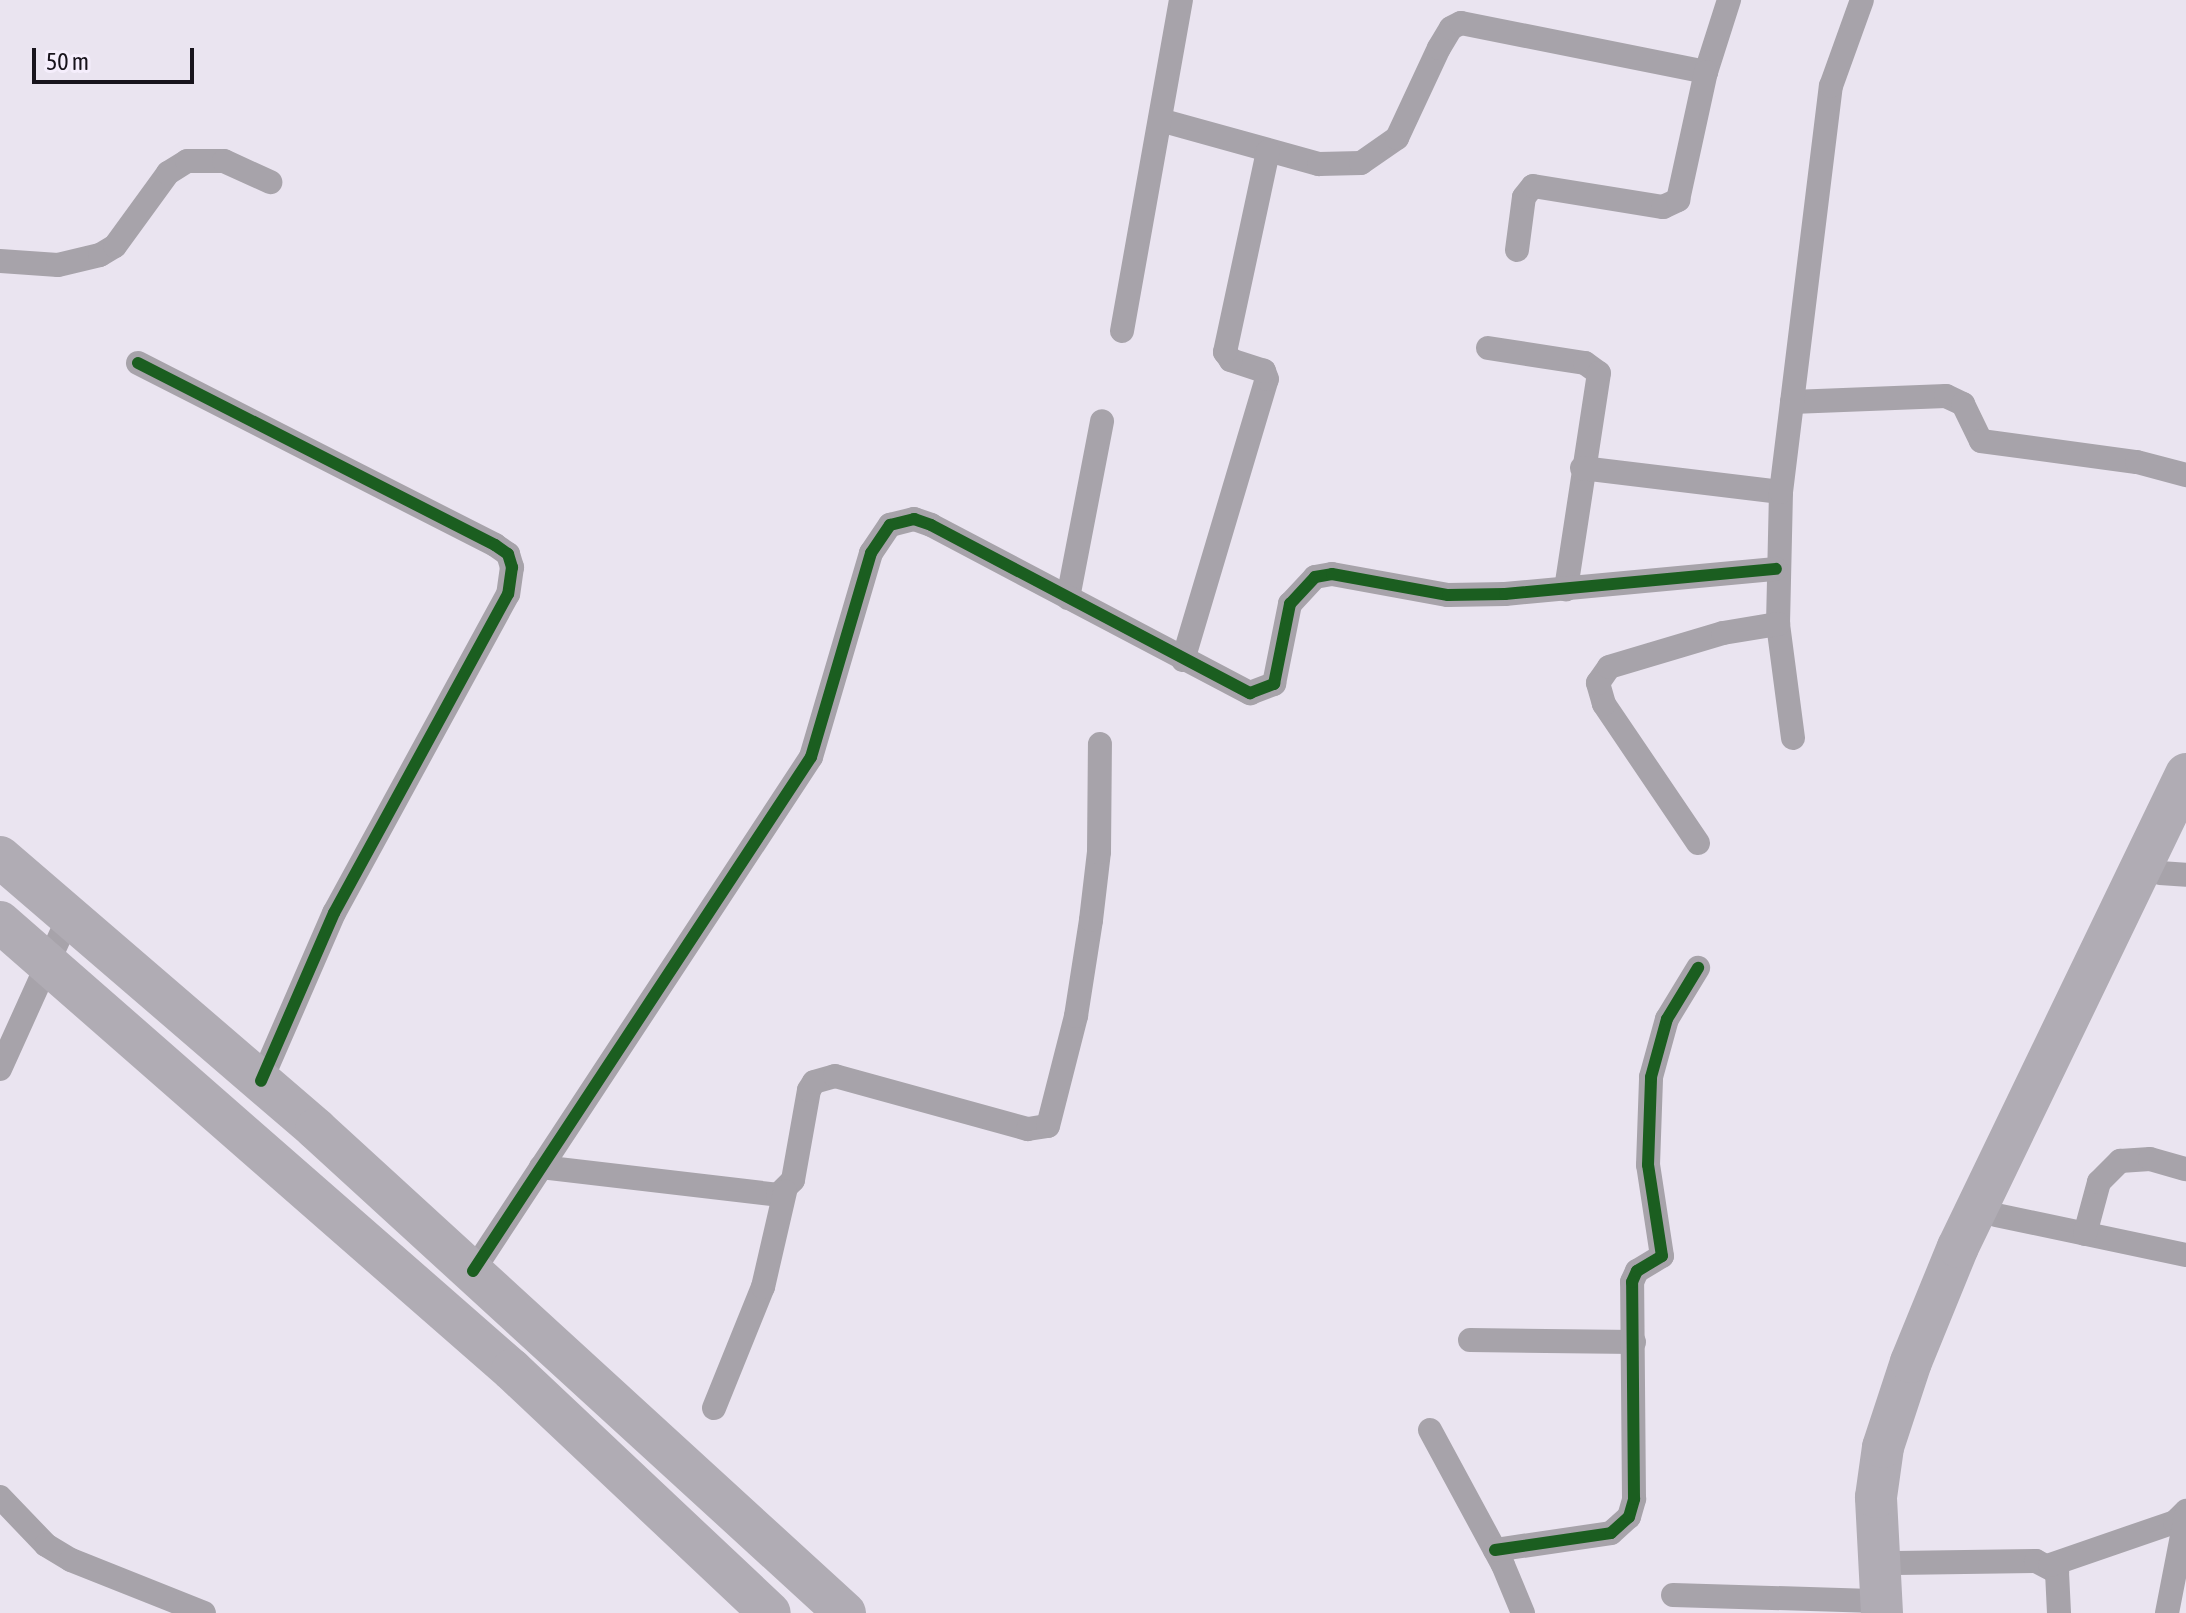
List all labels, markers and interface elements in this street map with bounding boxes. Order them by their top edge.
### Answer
scale bar [36,32,198,82]
text: 50 m [46,48,89,75]

